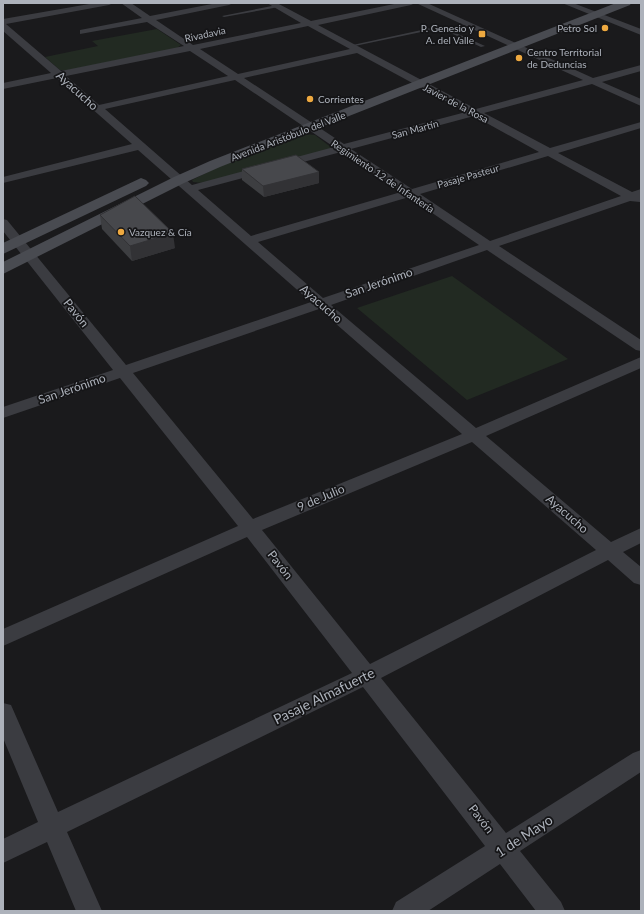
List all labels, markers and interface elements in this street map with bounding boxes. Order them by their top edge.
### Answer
place label: P. Genesio y A. del Valle [421,22,475,46]
place label: Petro Sol [557,22,597,34]
marker: Petro Sol [600,23,610,33]
street label: Rivadavia [183,24,227,44]
marker: P. Genesio y A. del Valle [477,29,487,39]
place label: Centro Territorial de Deduncias [527,46,602,70]
marker: Centro Territorial de Deduncias [514,53,524,63]
street label: Ayacucho [53,68,102,113]
street label: Javier de la Rosa [421,81,491,125]
place label: Corrientes [318,93,364,105]
marker: Corrientes [305,94,315,104]
street label: Avenida Aristóbulo del Valle [229,109,347,163]
street label: San Martín [390,117,440,141]
street label: Regimiento 12 de Infantería [329,137,437,215]
street label: Pasaje Pasteur [436,161,501,191]
place label: Vazquez & Cía [129,226,192,238]
marker: Vazquez & Cía [116,227,126,237]
street label: San Jerónimo [343,264,415,301]
street label: Ayacucho [297,281,346,326]
street label: Pavón [60,295,92,330]
street label: San Jerónimo [36,370,108,407]
street label: 9 de Julio [295,481,347,514]
street label: Ayacucho [543,491,592,536]
street label: Pavón [265,547,296,582]
street label: Pasaje Almafuerte [270,664,377,727]
street label: Pavón [466,801,497,836]
street label: 1 de Mayo [492,811,556,860]

